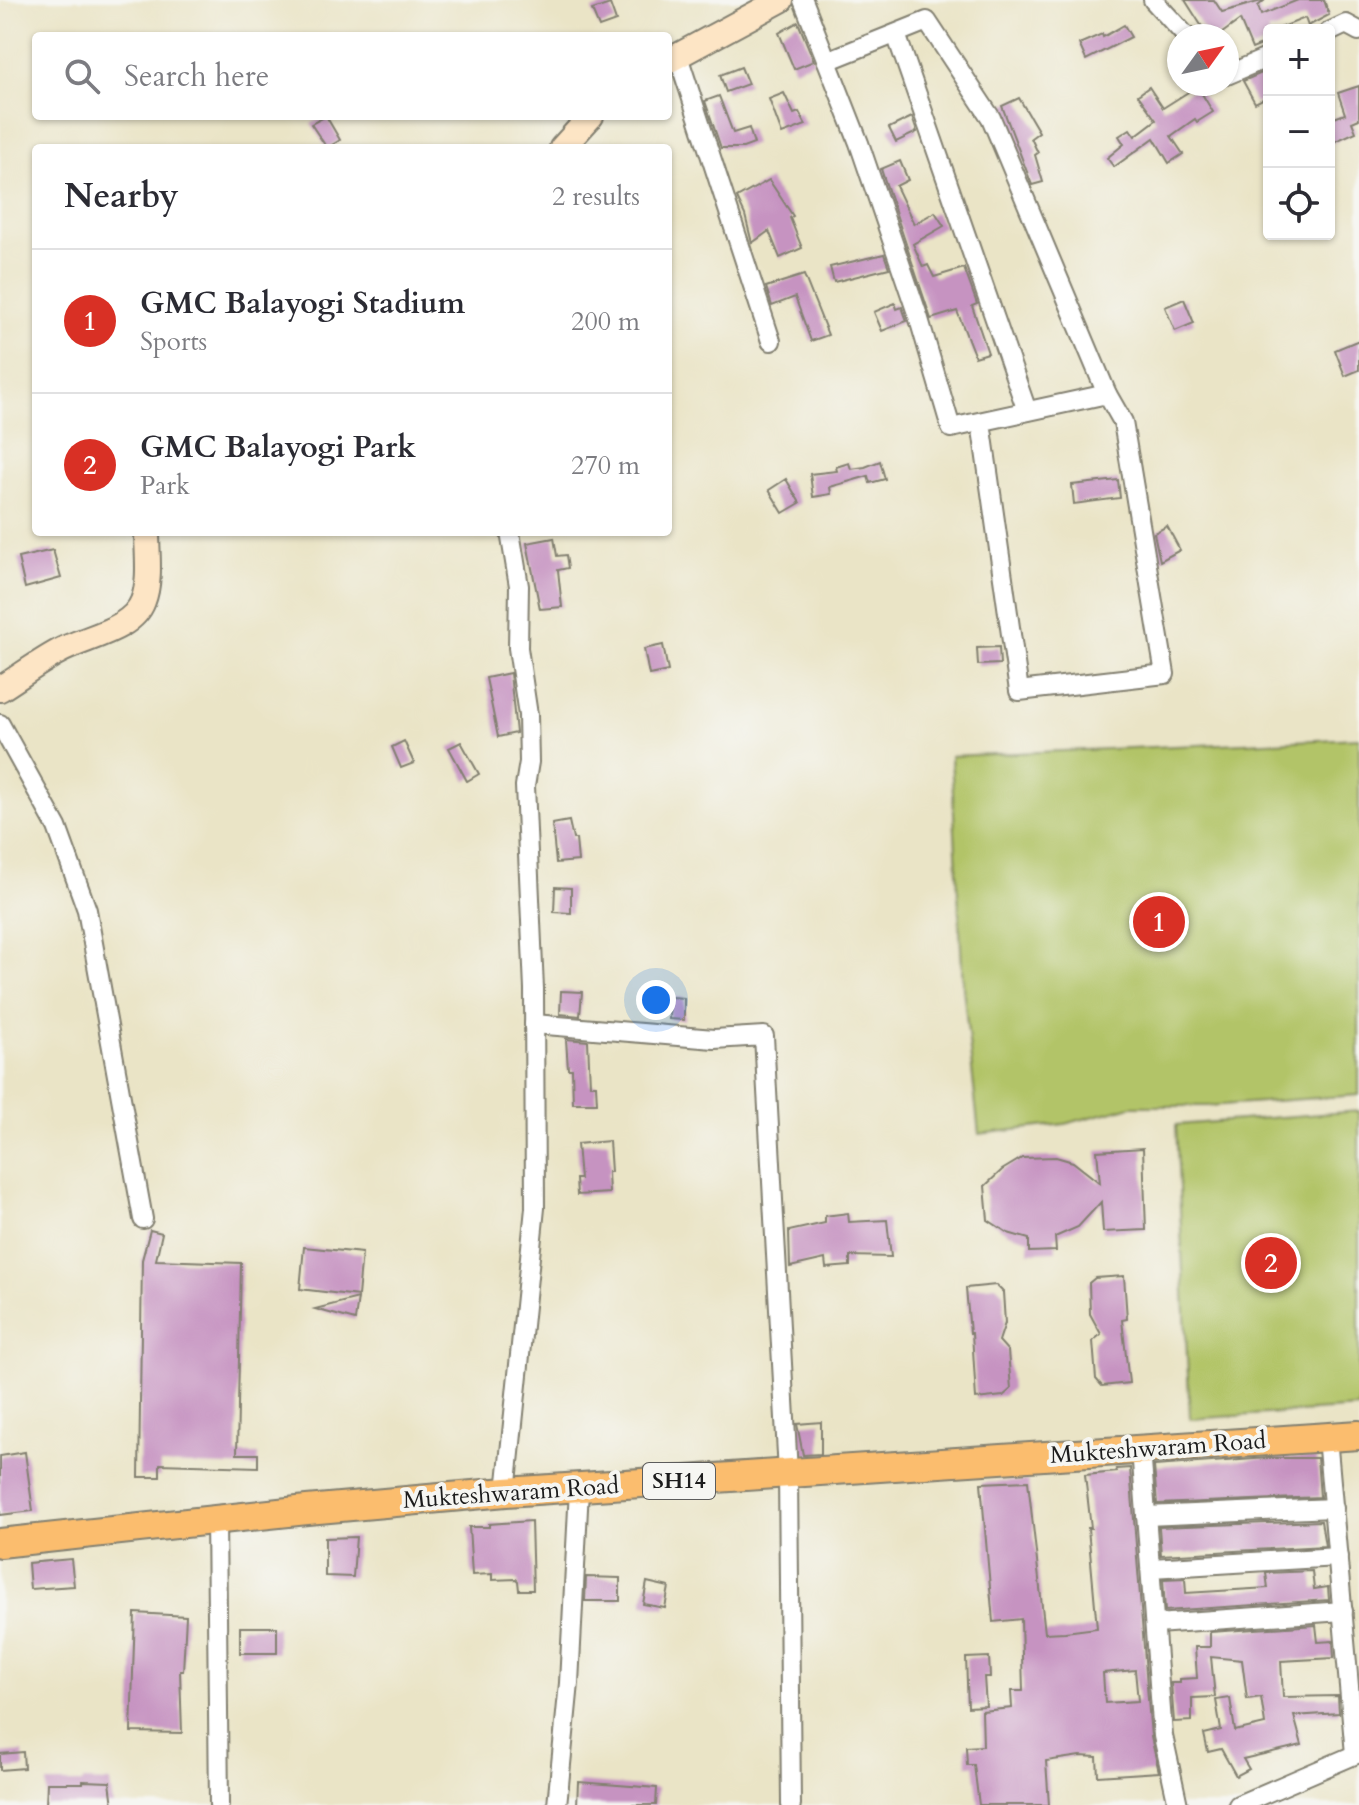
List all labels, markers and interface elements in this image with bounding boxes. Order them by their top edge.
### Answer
north arrow [1167,24,1239,96]
map controls [1263,24,1335,240]
button: + [1263,24,1335,96]
search box [32,32,672,120]
icon: search [60,54,104,98]
text: Search here [124,56,269,97]
button: − [1263,96,1335,168]
button: locate [1263,168,1335,240]
text: Nearby [64,173,179,219]
text: 2 results [552,179,640,214]
text: GMC Balayogi Stadium [140,283,465,324]
text: 1 [83,304,97,339]
text: 200 m [571,304,640,339]
text: Sports [140,324,207,359]
text: GMC Balayogi Park [140,427,416,468]
text: 2 [83,448,97,483]
text: 270 m [571,448,640,483]
text: Park [140,468,190,503]
pin: 1 [1133,892,1185,952]
your location [636,980,676,1020]
pin: 2 [1245,1233,1297,1293]
street label: Mukteshwaram Road [1049,1424,1267,1472]
road number: SH14 [643,1463,715,1499]
street label: Mukteshwaram Road [402,1469,620,1517]

